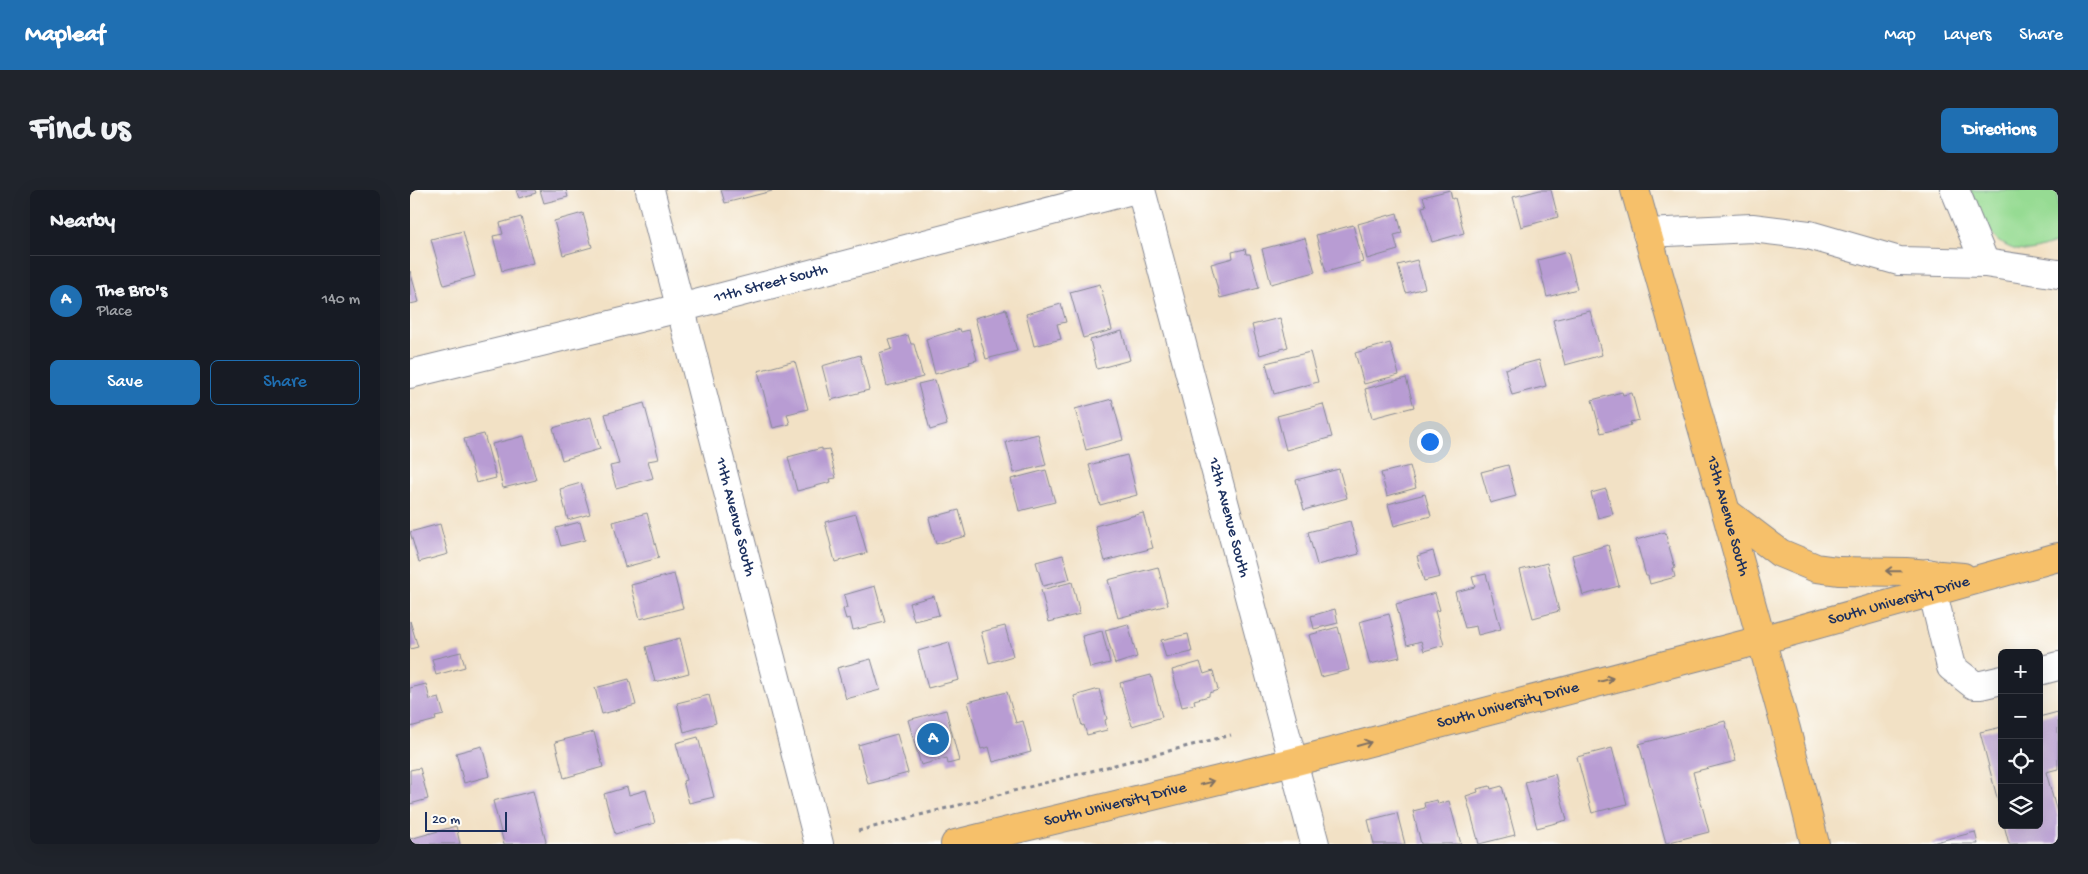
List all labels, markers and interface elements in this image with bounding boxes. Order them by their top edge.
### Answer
text: Mapleaf [25,21,105,50]
text: Map [1884,25,1916,46]
text: Layers [1944,25,1991,46]
text: Share [2019,25,2063,46]
button: Directions [1941,108,2058,153]
text: Find us [30,110,130,151]
text: Nearby [50,210,115,235]
street label: 11th Street South [711,260,830,308]
text: The Bro's [97,280,167,303]
text: A [61,291,71,310]
text: 140 m [322,291,360,310]
text: Place [97,303,132,322]
button: Save [50,360,200,405]
button: Share [210,360,360,405]
your location [1417,429,1443,455]
street label: 13th Avenue South [1701,453,1753,579]
street label: 12th Avenue South [1203,454,1253,580]
street label: 11th Avenue South [710,455,759,579]
one-way arrow [1885,567,1901,576]
street label: South University Drive [1826,572,1973,630]
map controls [1998,649,2043,829]
button: + [1998,649,2043,694]
one-way arrow [1598,675,1614,684]
street label: South University Drive [1435,678,1582,734]
button: − [1998,694,2043,739]
pin: A [917,720,949,758]
one-way arrow [1356,738,1372,748]
button: locate [1998,739,2043,784]
street label: South University Drive [1042,778,1189,832]
one-way arrow [1198,778,1214,787]
button: layers [1998,784,2043,829]
scale bar [425,809,508,832]
text: 20 m [432,812,460,829]

